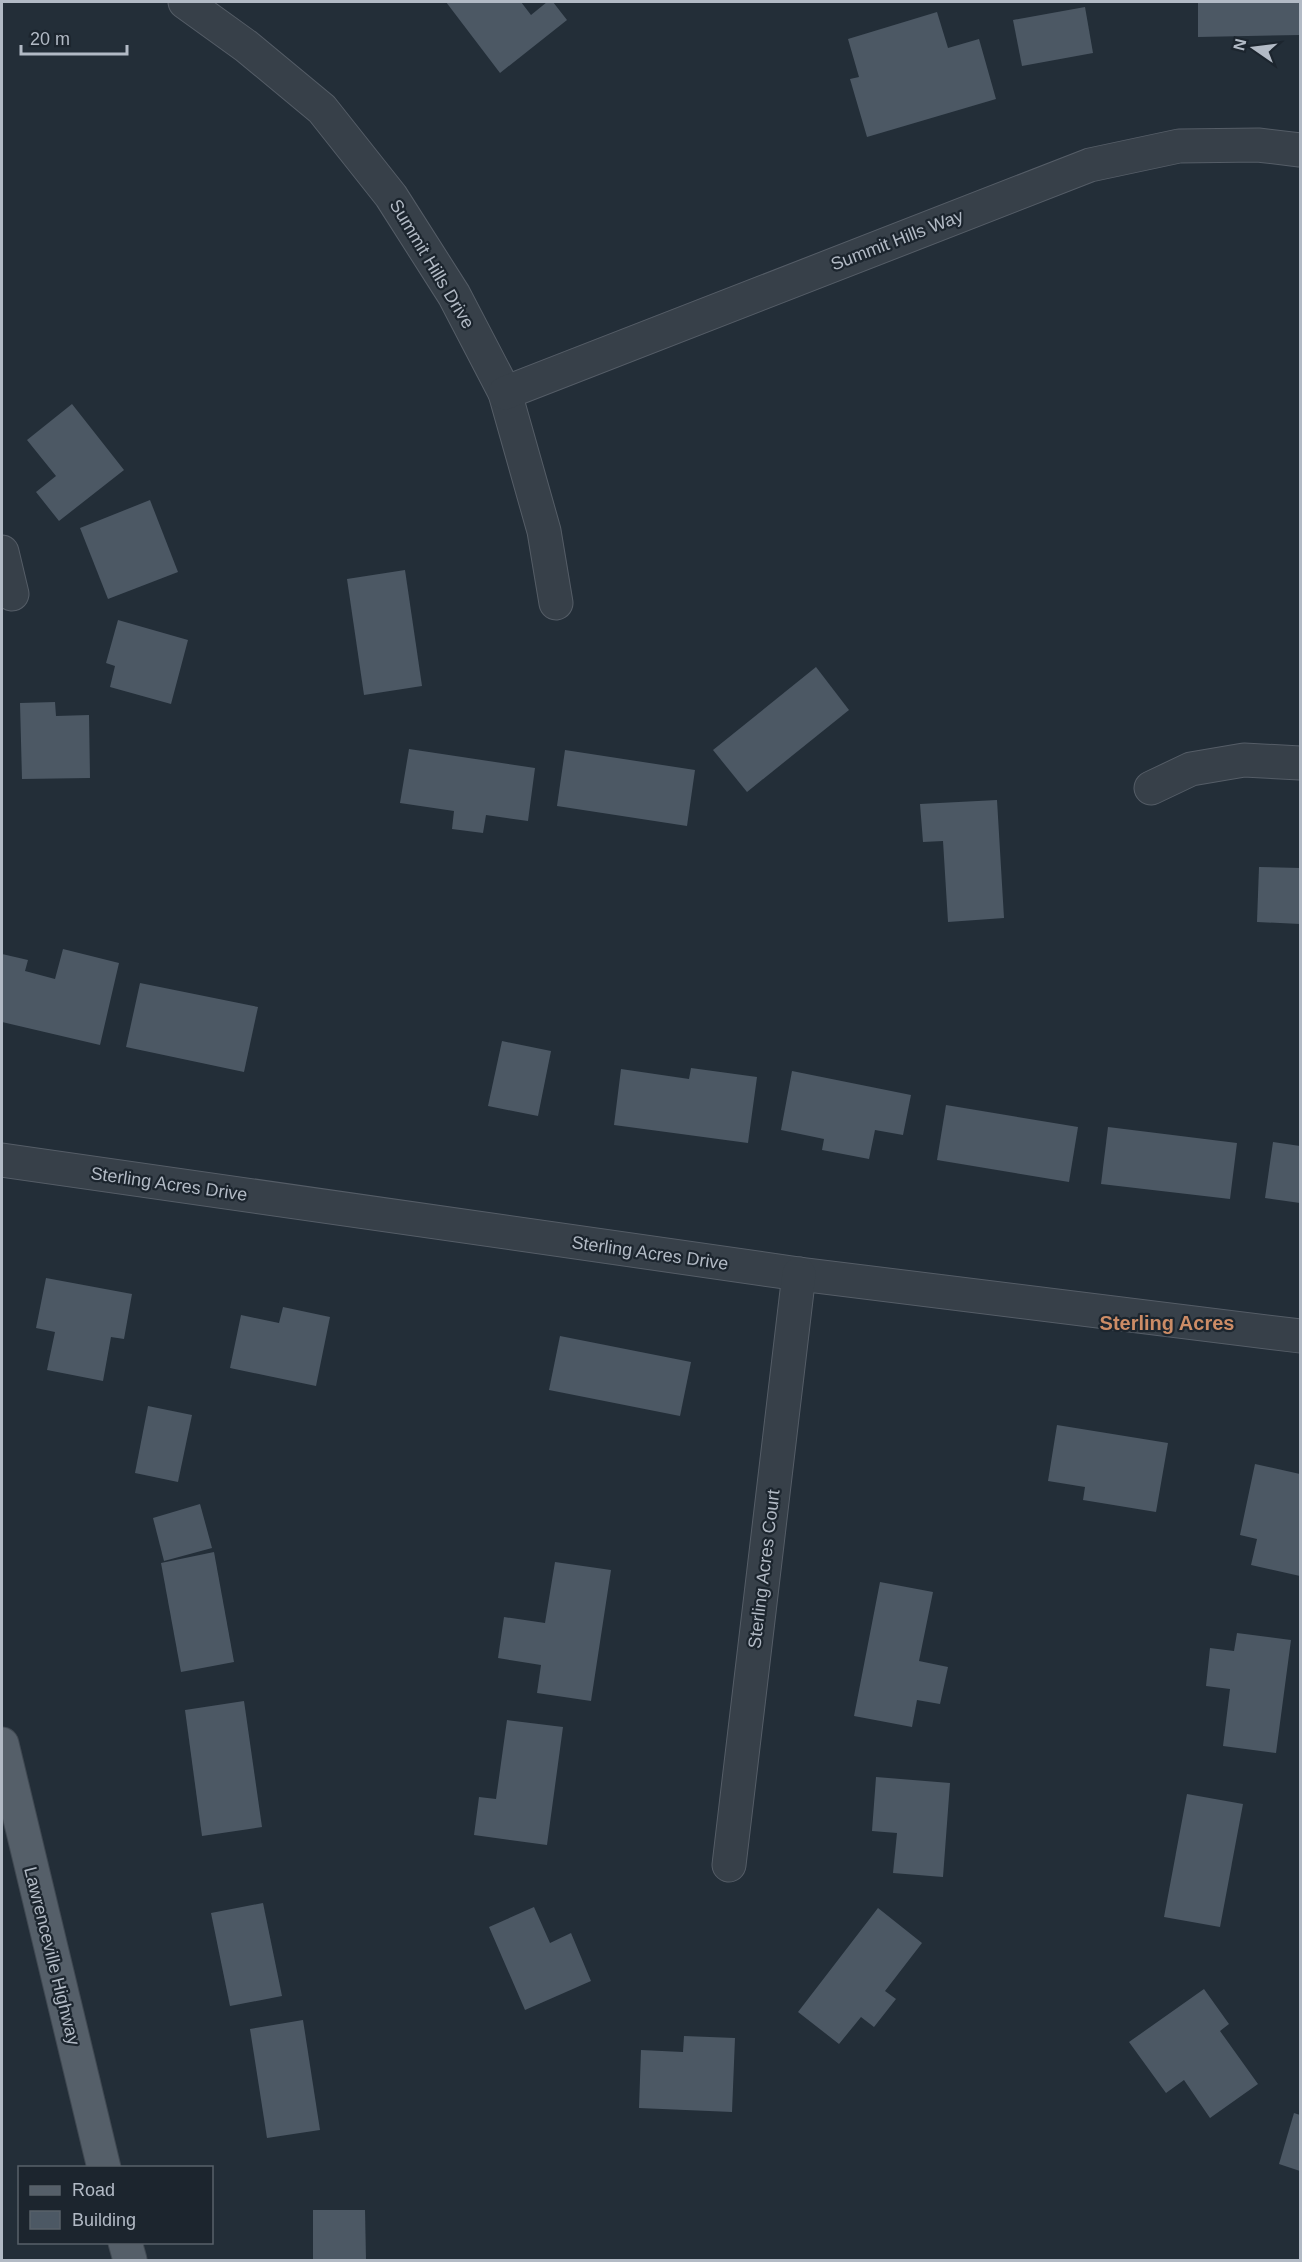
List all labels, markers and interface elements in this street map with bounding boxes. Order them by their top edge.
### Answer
scale bar [21,18,128,56]
north arrow [1224,18,1284,78]
text: 20 m [30,29,70,49]
text: N [1230,37,1250,52]
street label: Summit Hills Drive [386,196,478,332]
street label: Summit Hills Way [828,206,966,274]
street label: Sterling Acres Drive [89,1163,249,1205]
street label: Sterling Acres Drive [570,1232,730,1274]
district label: Sterling Acres [1100,1312,1234,1334]
street label: Sterling Acres Court [744,1488,784,1650]
street label: Lawrenceville Highway [20,1865,84,2047]
legend [18,2166,213,2244]
text: Road [72,2180,115,2200]
text: Building [72,2210,136,2230]

